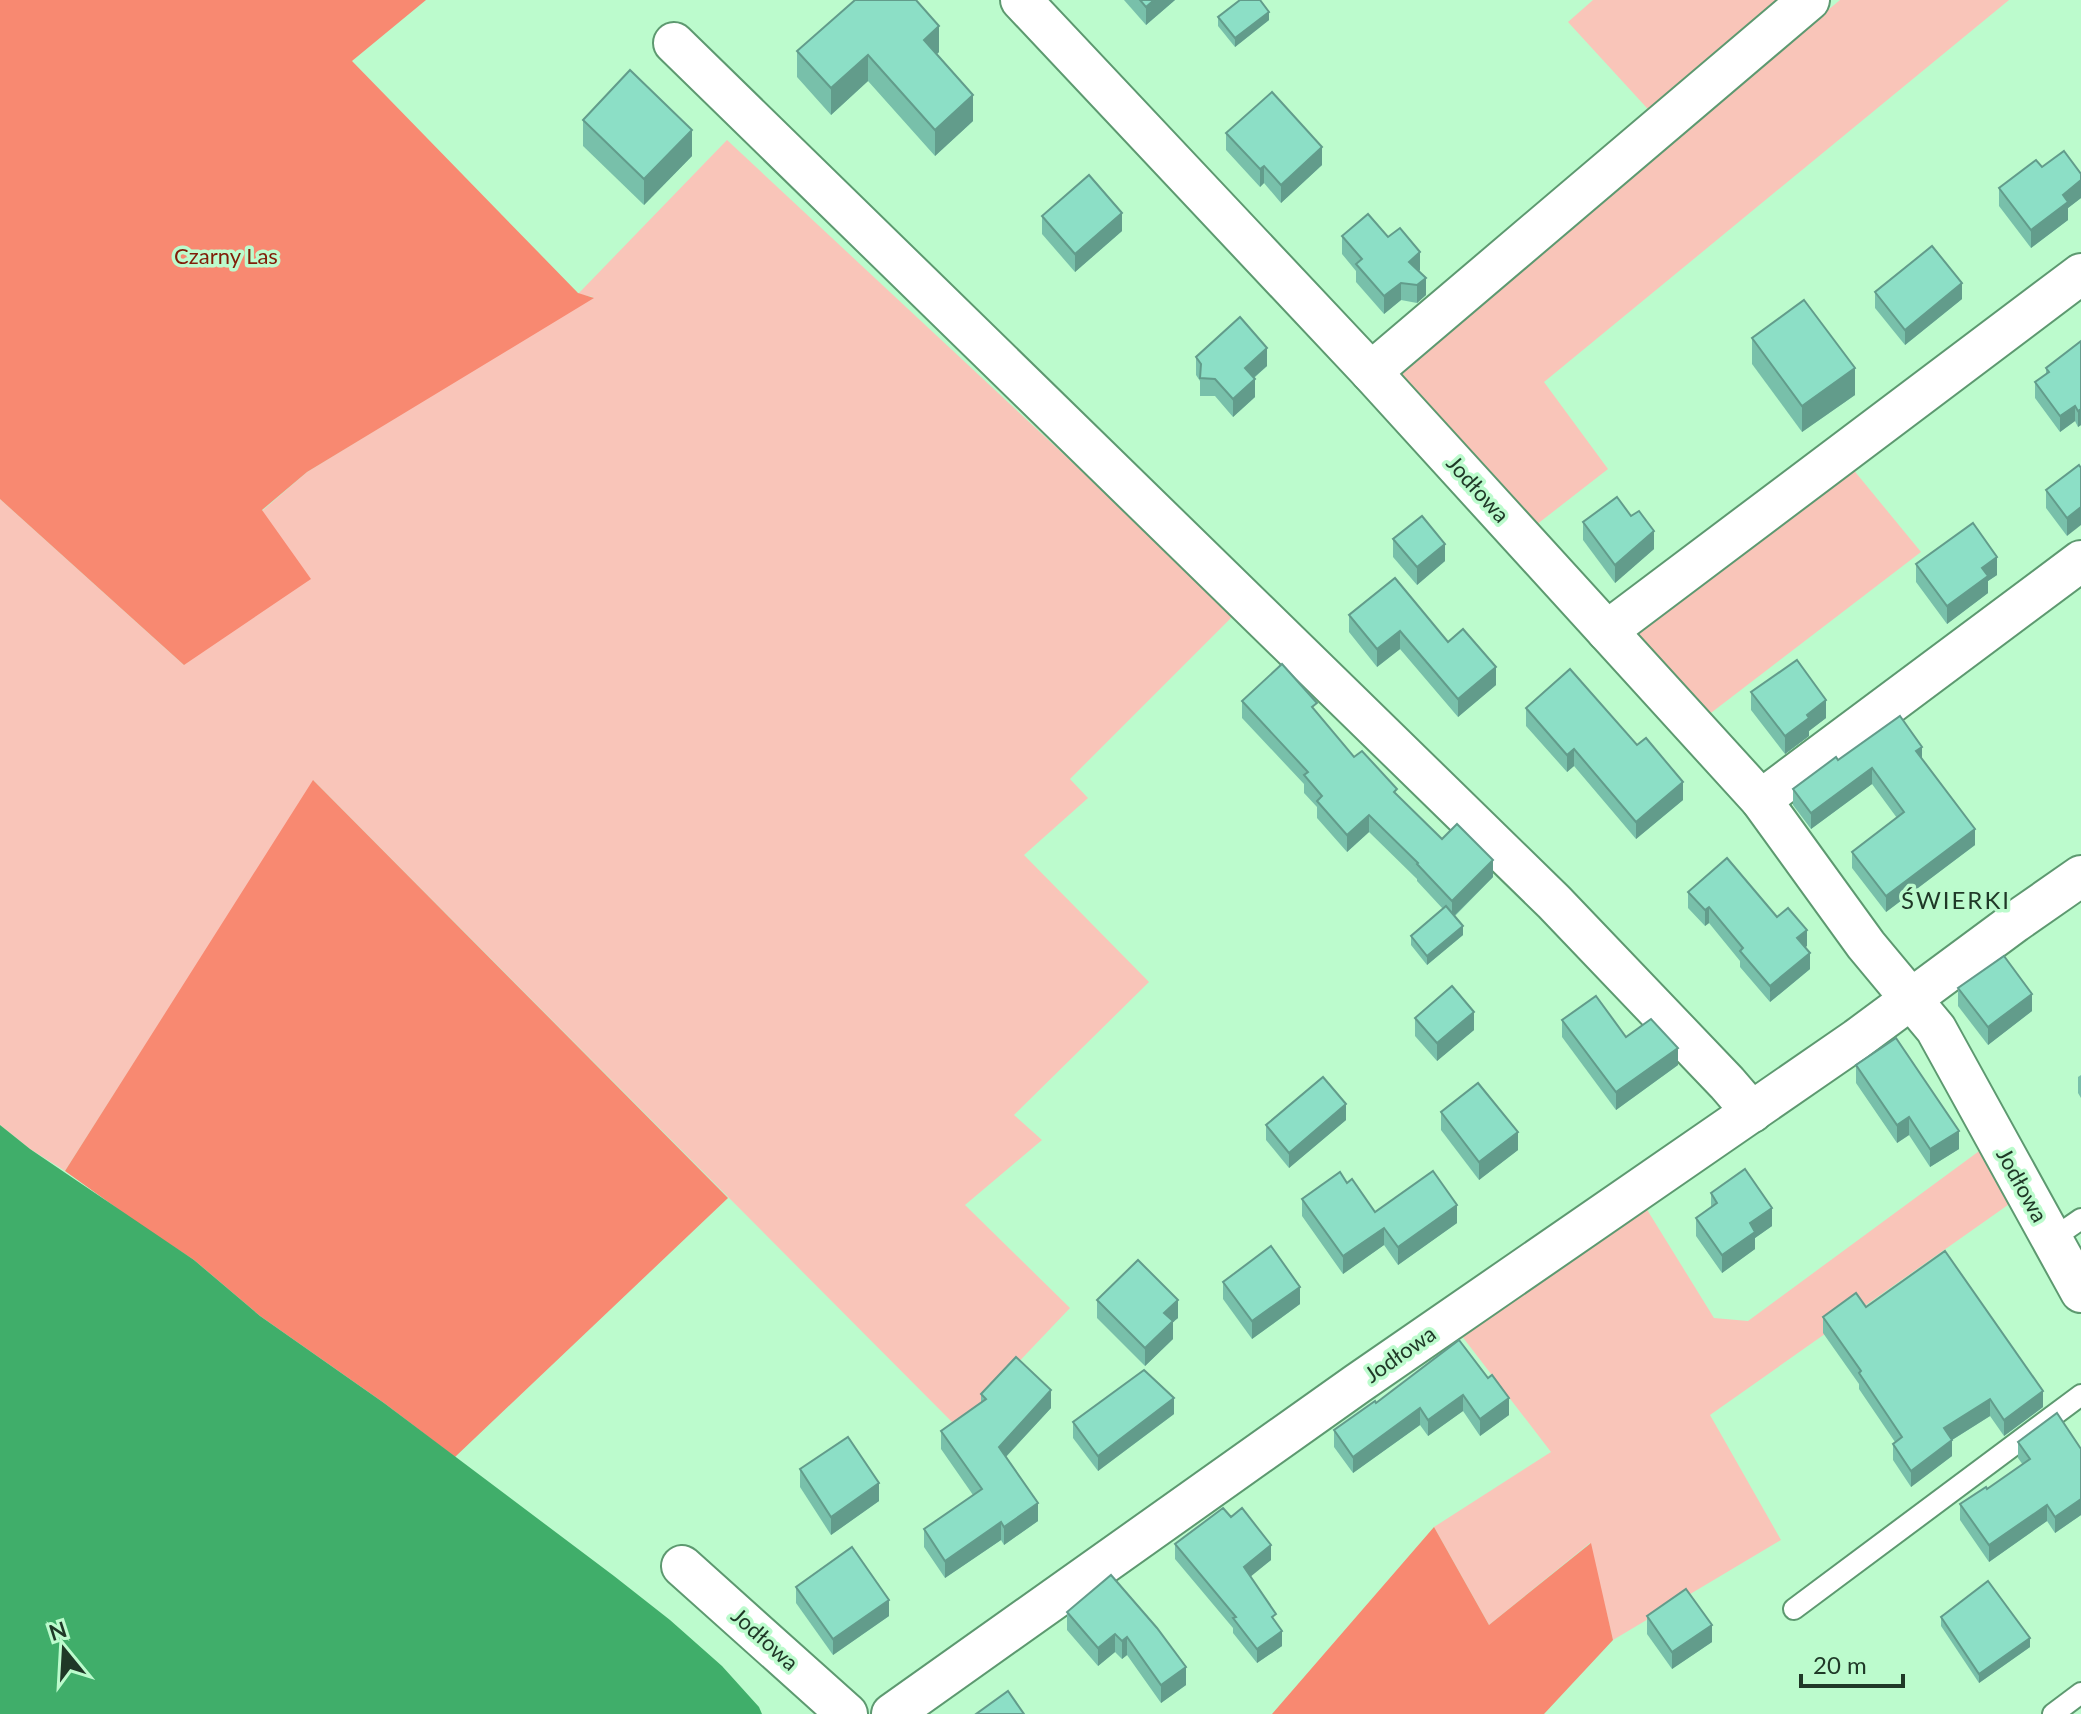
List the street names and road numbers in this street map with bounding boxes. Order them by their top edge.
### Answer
street label: Jodłowa [1441,450,1515,528]
street label: Jodłowa [1991,1143,2054,1227]
street label: Jodłowa [1359,1319,1441,1388]
street label: Jodłowa [726,1602,804,1676]

